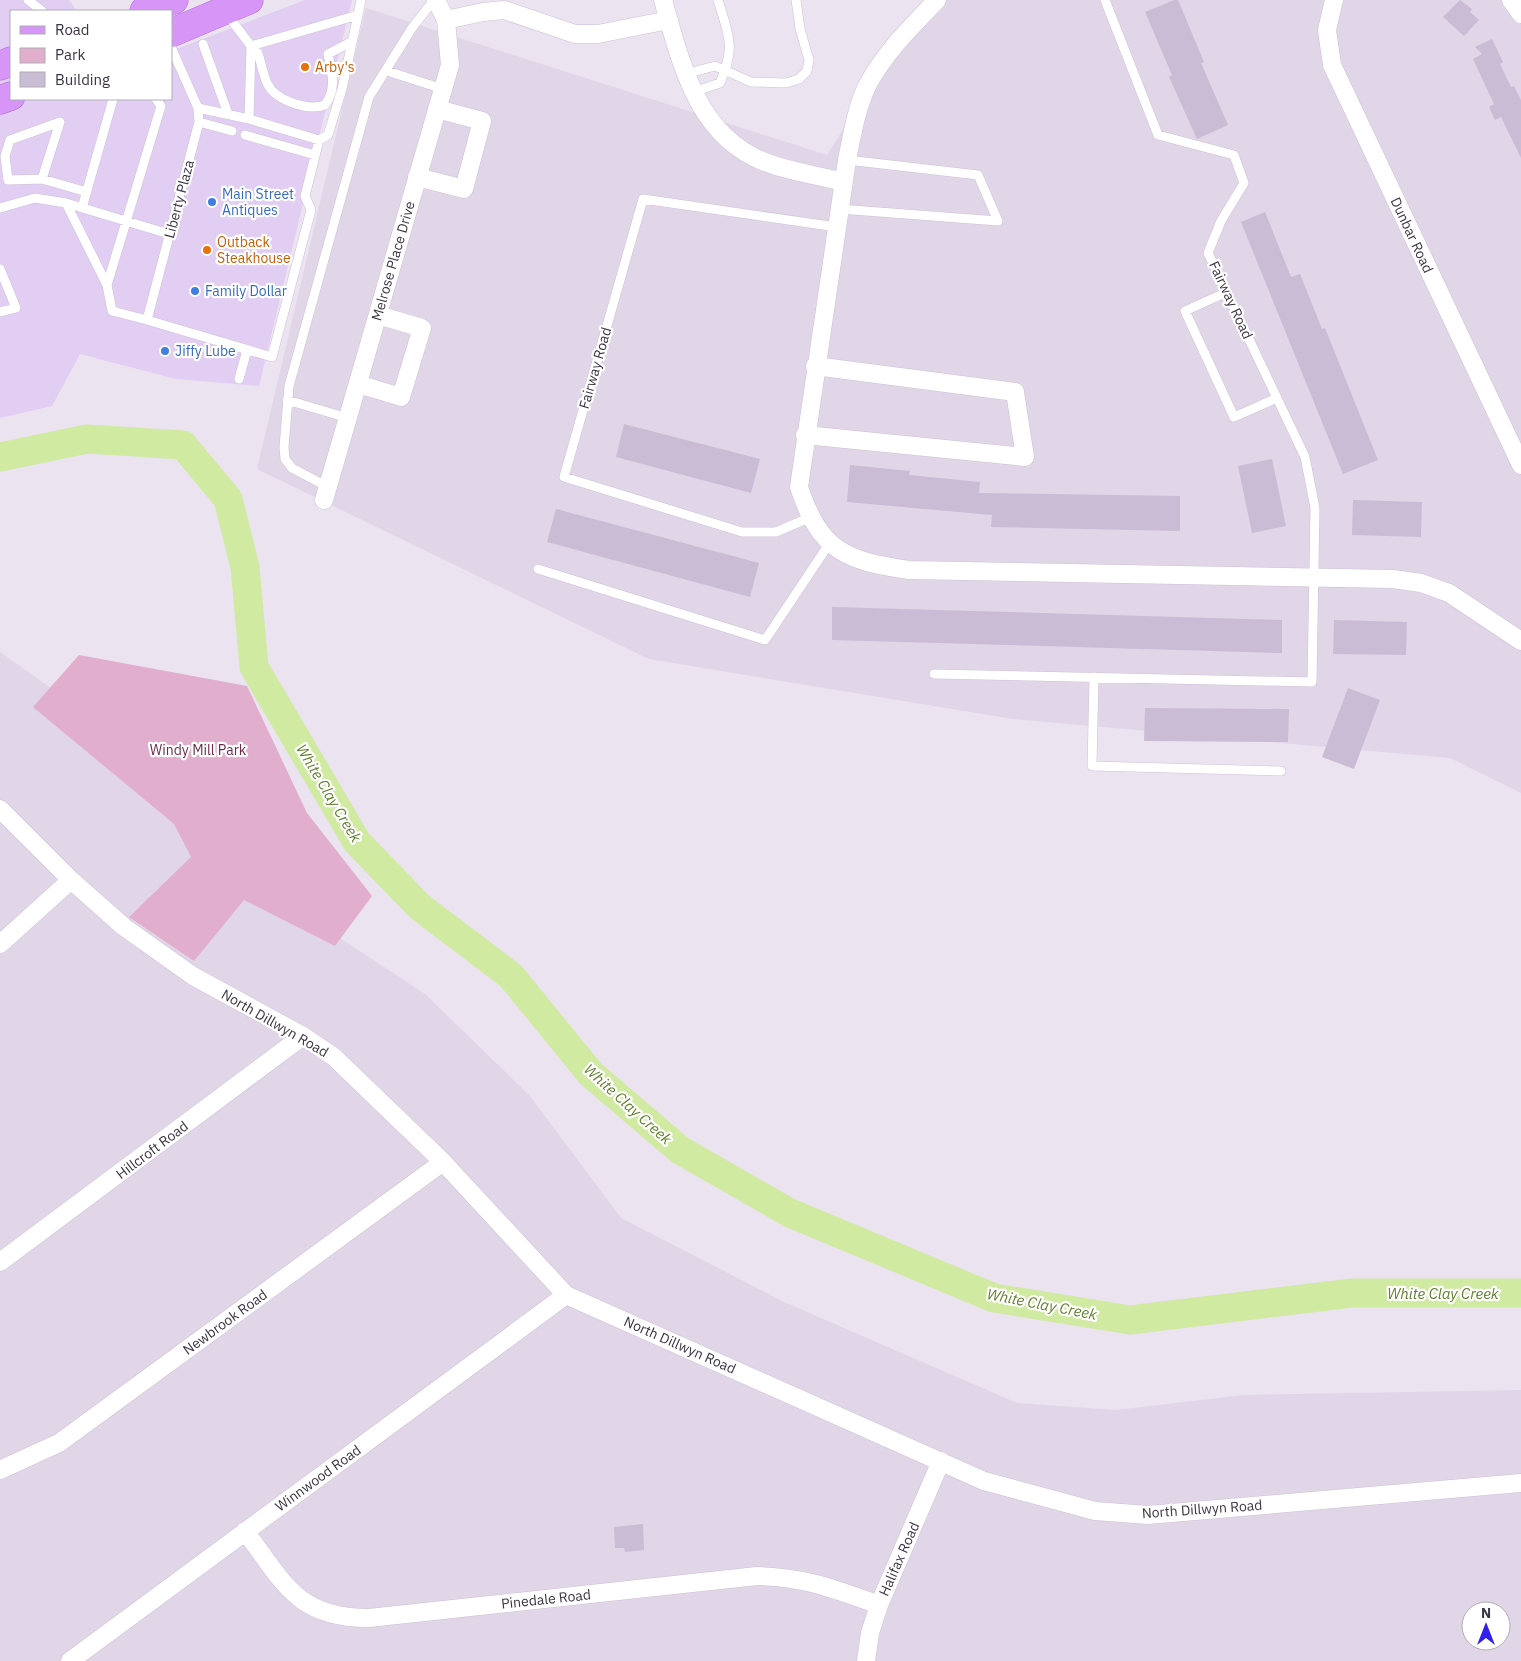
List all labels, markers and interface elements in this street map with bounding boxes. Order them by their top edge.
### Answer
legend [10,10,172,100]
text: Road [55,20,90,39]
text: Park [55,45,85,64]
place label: Arby's [315,58,355,76]
marker: Arby's [299,61,311,73]
text: Building [55,70,110,89]
street label: Liberty Plaza [160,157,198,240]
place label: Main Street Antiques [222,185,294,219]
street label: Dunbar Road [1387,194,1437,276]
marker: Main Street Antiques [206,196,218,208]
street label: Melrose Place Drive [367,199,419,323]
place label: Outback Steakhouse [217,233,291,267]
marker: Outback Steakhouse [201,244,213,256]
street label: Fairway Road [1205,258,1257,342]
place label: Family Dollar [205,282,287,300]
marker: Family Dollar [189,285,201,297]
street label: Fairway Road [575,325,615,411]
place label: Jiffy Lube [175,342,236,360]
marker: Jiffy Lube [159,345,171,357]
water label: White Clay Creek [292,740,366,846]
park label: Windy Mill Park [150,741,247,759]
street label: North Dillwyn Road [218,985,332,1061]
water label: White Clay Creek [580,1060,676,1148]
street label: Hillcroft Road [112,1117,192,1183]
water label: White Clay Creek [986,1284,1099,1324]
water label: White Clay Creek [1387,1284,1499,1303]
street label: Newbrook Road [179,1285,271,1359]
street label: North Dillwyn Road [621,1312,739,1378]
street label: Winnwood Road [272,1441,364,1515]
street label: North Dillwyn Road [1141,1496,1263,1522]
street label: Halifax Road [875,1519,923,1599]
street label: Pinedale Road [500,1585,592,1613]
north arrow [1461,1601,1511,1651]
text: N [1481,1604,1491,1622]

